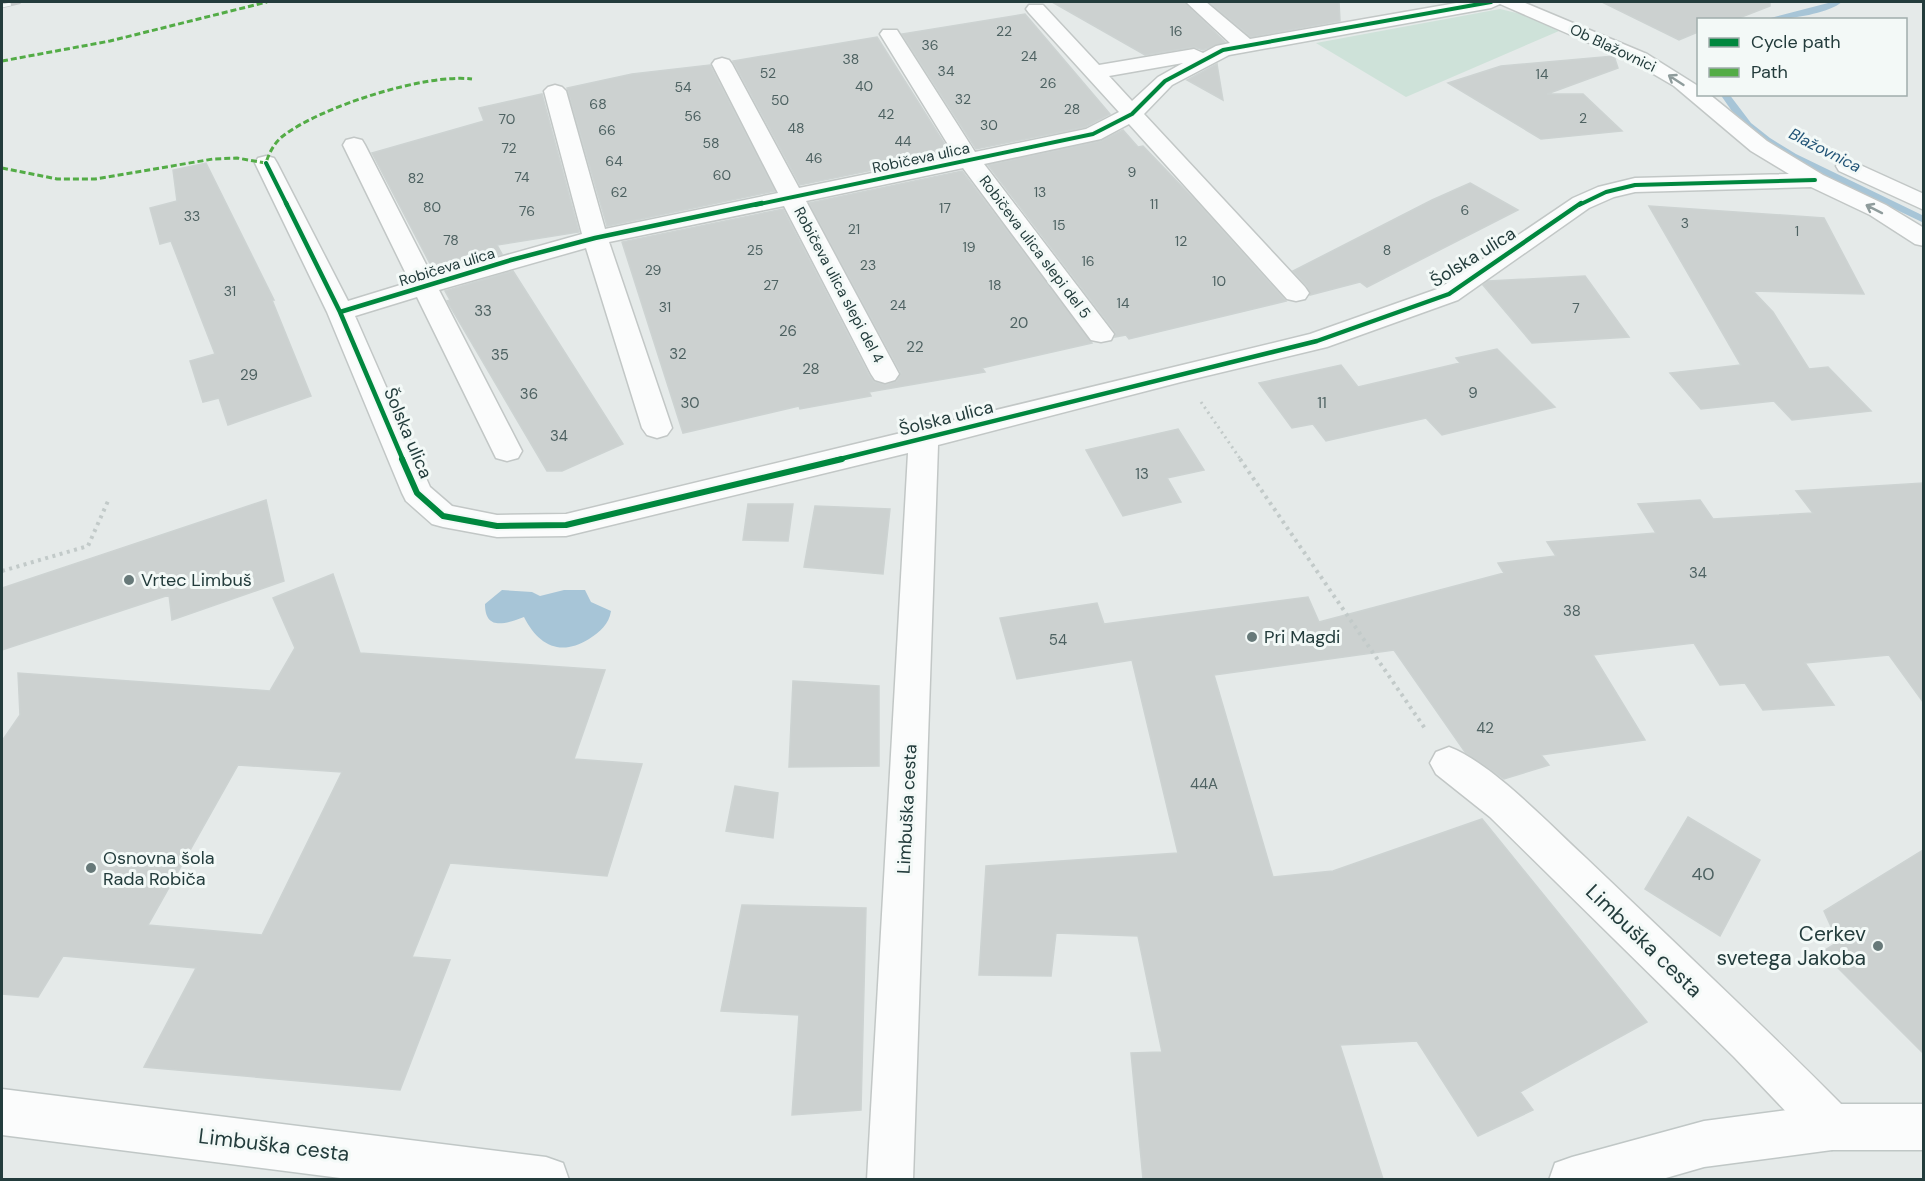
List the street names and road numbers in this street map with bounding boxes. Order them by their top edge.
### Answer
street label: Ob Blažovnici [1567,19,1659,77]
street label: Robičeva ulica [870,138,972,178]
street label: Robičeva ulica slepi del 5 [975,172,1095,322]
street label: Robičeva ulica slepi del 4 [789,204,889,366]
street label: Šolska ulica [1426,221,1520,293]
street label: Robičeva ulica [397,243,497,291]
street label: Šolska ulica [378,384,438,482]
street label: Šolska ulica [896,395,996,441]
street label: Limbuška cesta [892,743,922,875]
street label: Limbuška cesta [1580,878,1708,1004]
street label: Limbuška cesta [197,1122,351,1168]

